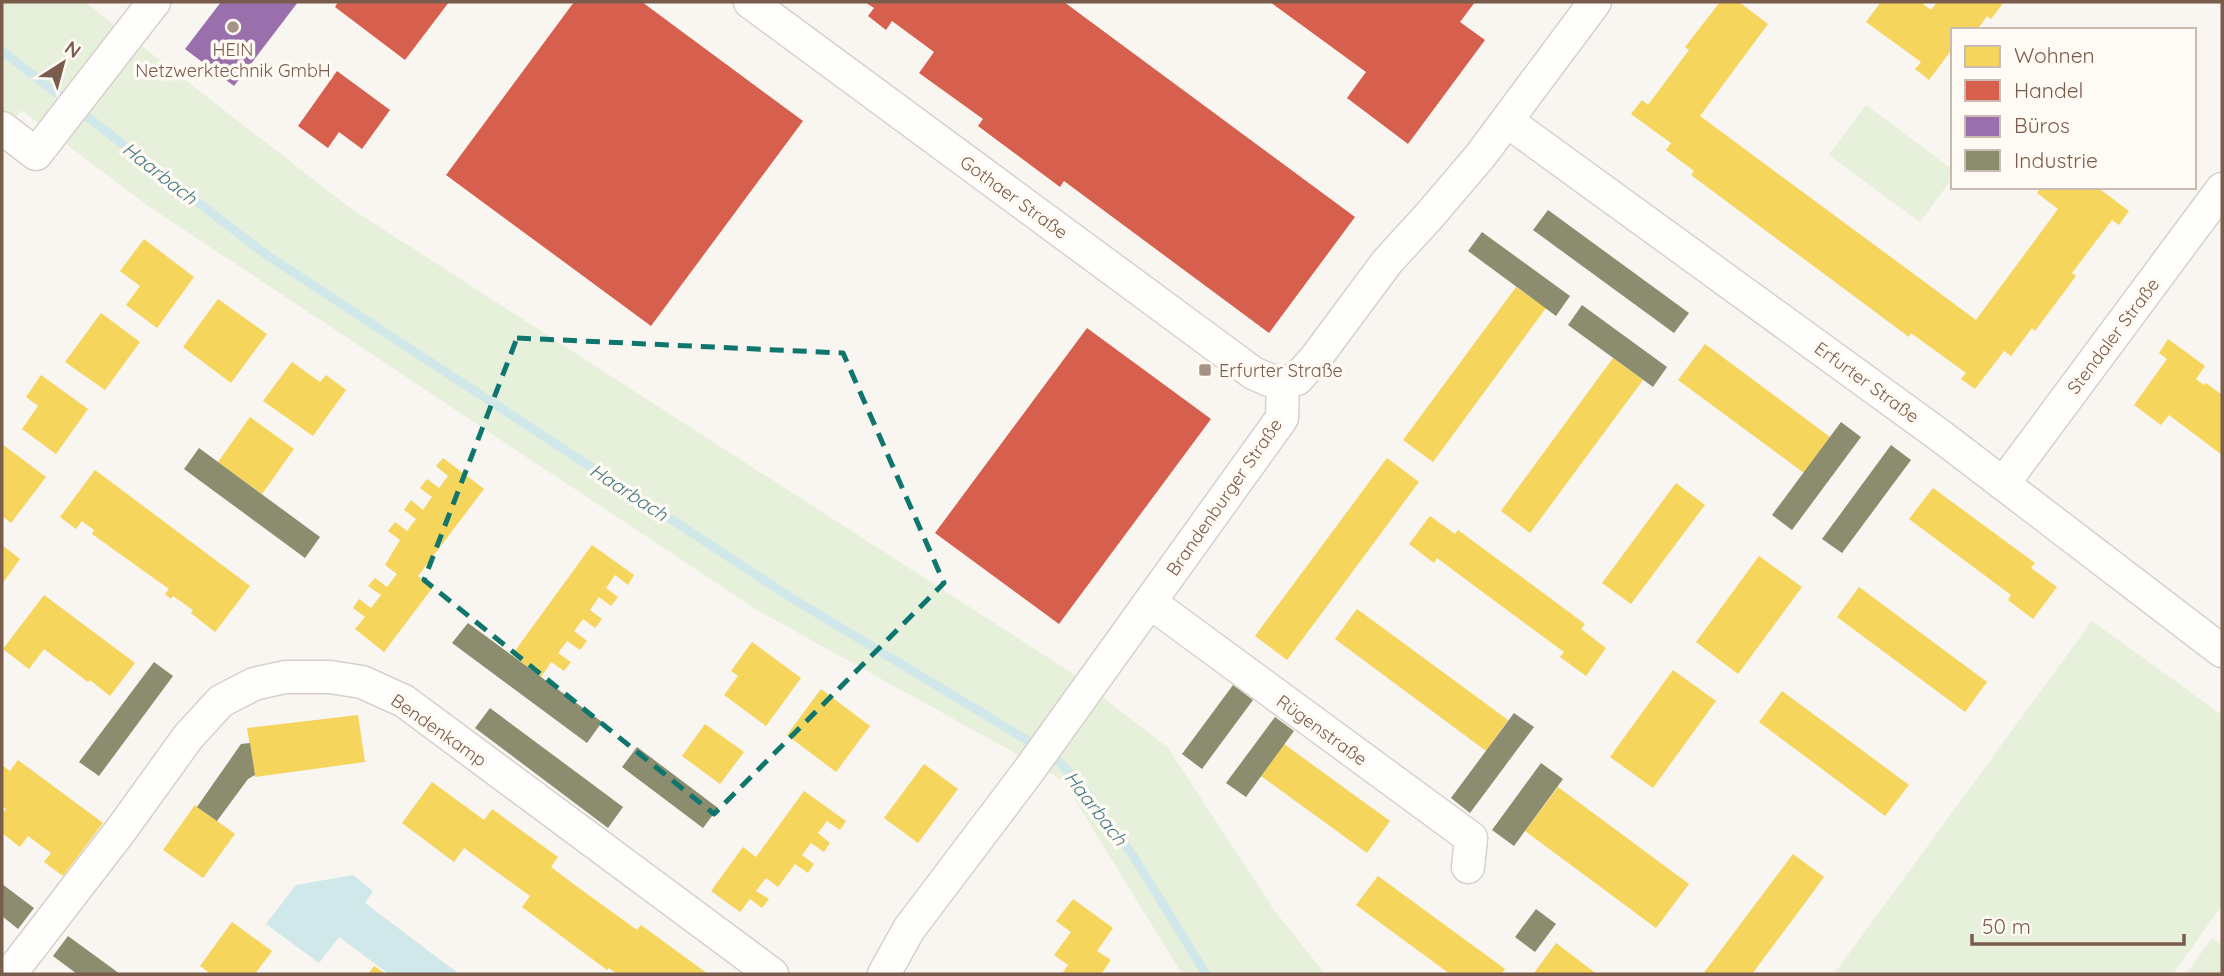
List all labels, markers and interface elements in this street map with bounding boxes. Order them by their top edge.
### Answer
marker: HEIN Netzwerktechnik GmbH [225,19,241,35]
north arrow [28,28,98,98]
legend [1951,28,2196,189]
text: N [60,35,86,63]
place label: HEIN Netzwerktechnik GmbH [135,38,331,82]
text: Wohnen [2014,42,2095,68]
text: Handel [2014,77,2083,103]
text: Büros [2014,112,2070,138]
water label: Haarbach [118,136,203,210]
text: Industrie [2014,147,2098,173]
street label: Gothaer Straße [956,150,1072,244]
street label: Stendaler Straße [2062,273,2164,399]
street label: Erfurter Straße [1810,336,1924,428]
place label: Erfurter Straße [1219,359,1343,382]
marker: Erfurter Straße [1197,362,1213,378]
street label: Brandenburger Straße [1161,414,1287,580]
water label: Haarbach [586,458,673,527]
street label: Bendenkamp [387,689,491,771]
street label: Rügenstraße [1272,689,1372,771]
water label: Haarbach [1059,766,1133,851]
scale bar [1972,902,2184,946]
text: 50 m [1982,913,2031,939]

